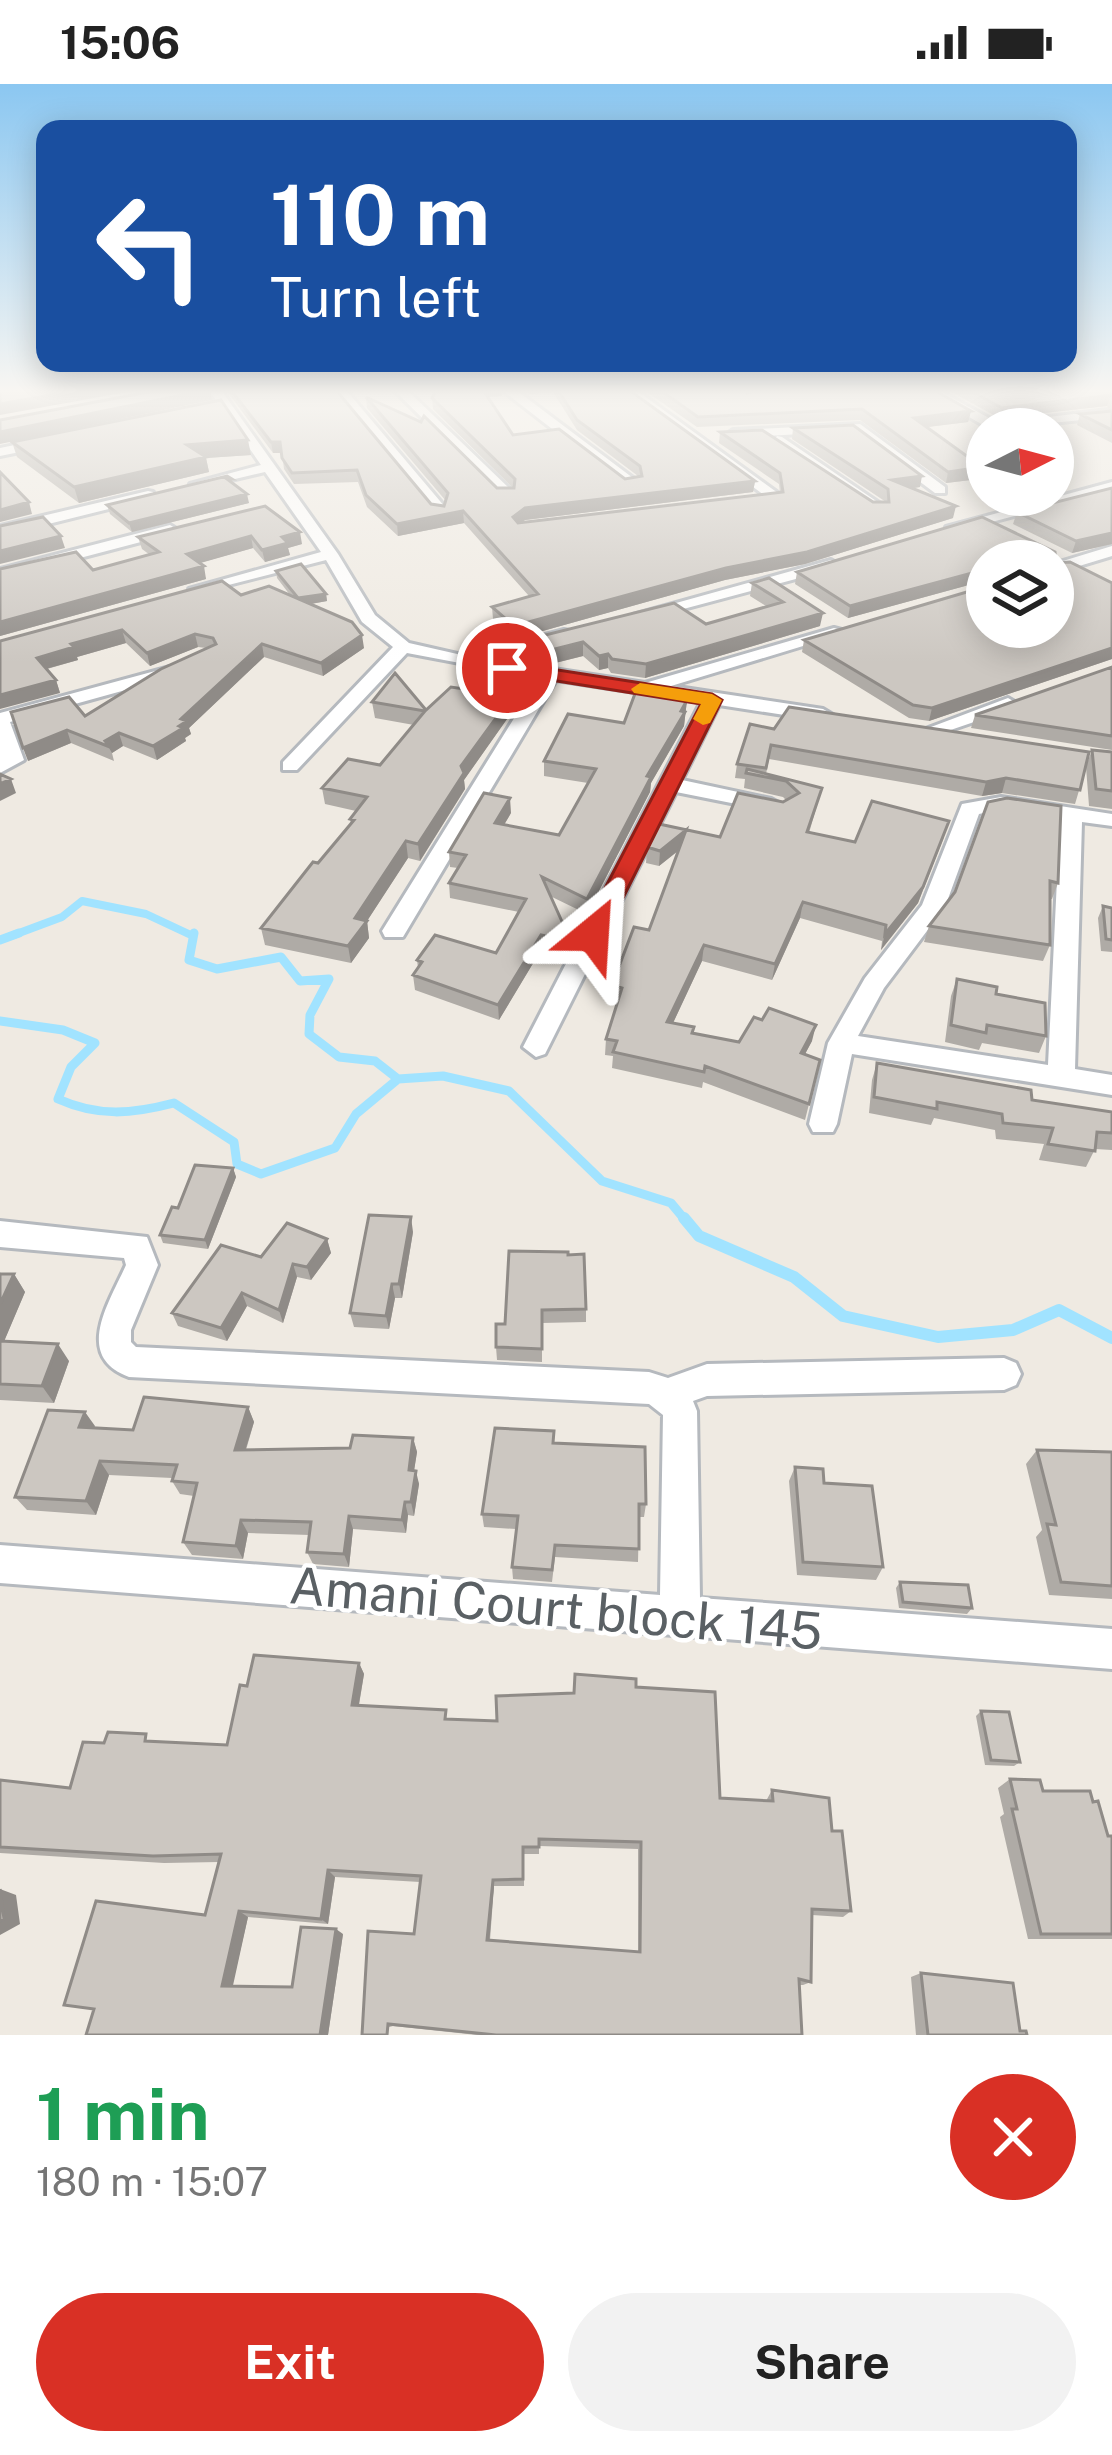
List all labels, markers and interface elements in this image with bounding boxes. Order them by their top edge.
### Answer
text: 15:06 [60,16,180,69]
text: 110 m [270,165,490,264]
icon: left [72,168,228,324]
text: Turn left [270,266,481,329]
north arrow [966,408,1074,516]
map controls [966,408,1074,648]
button: layers [966,540,1074,648]
pin [456,617,558,719]
icon: arrive [474,635,540,701]
position arrow [530,871,656,997]
street label: Amani Court block 145 [287,1555,825,1661]
text: 1 min [36,2072,210,2156]
button: close [950,2074,1076,2200]
text: 180 m · 15:07 [36,2159,268,2205]
button: Exit [36,2293,544,2431]
button: Share [568,2293,1076,2431]

